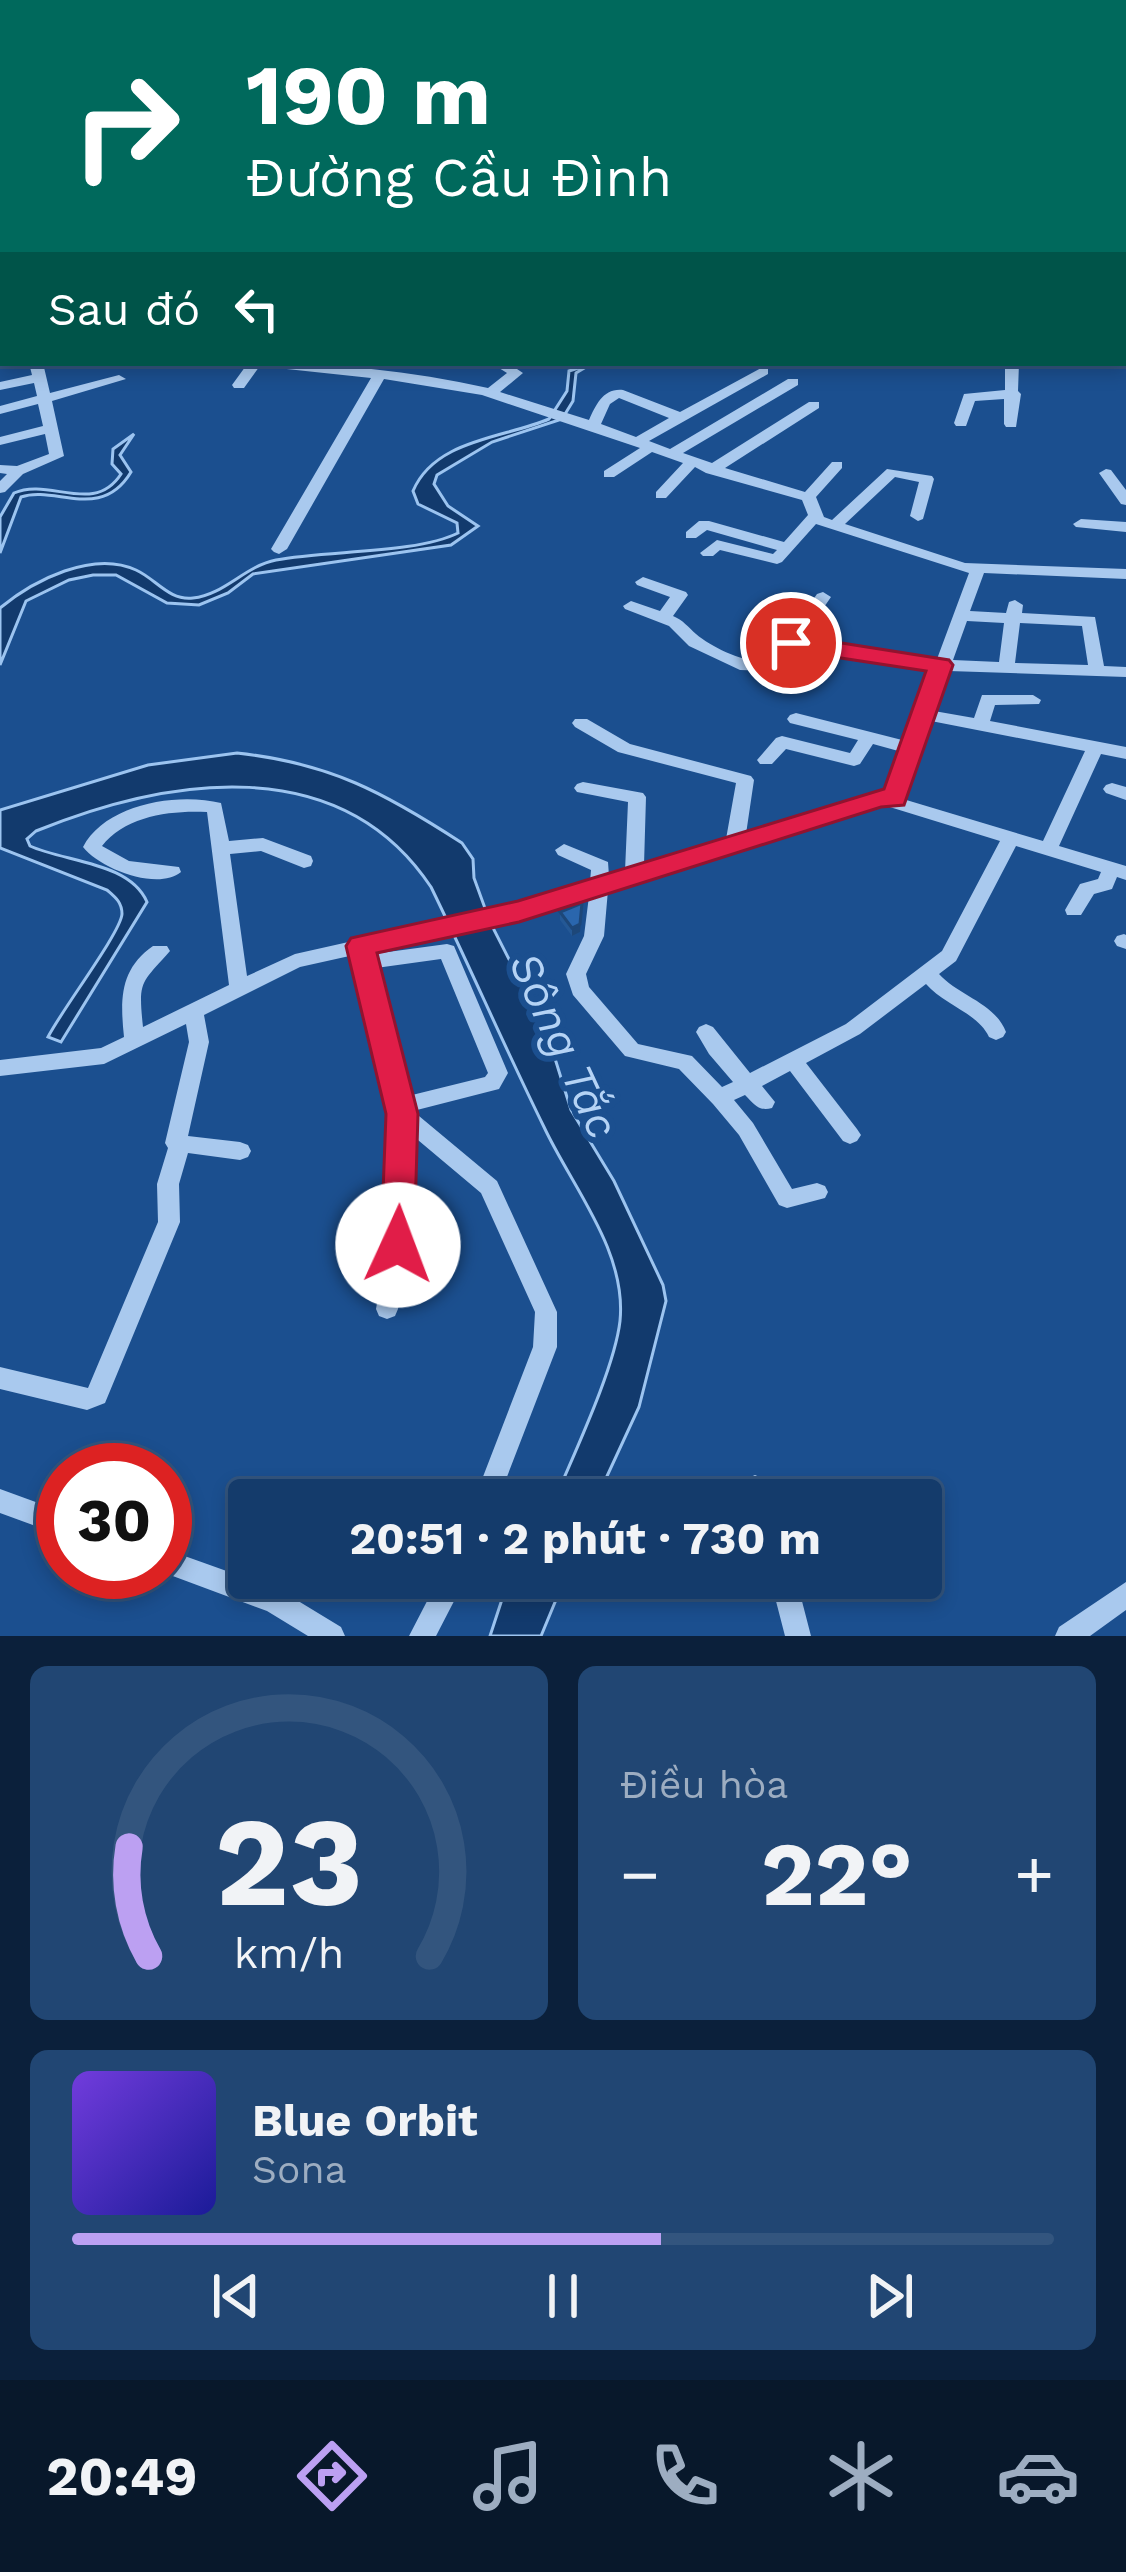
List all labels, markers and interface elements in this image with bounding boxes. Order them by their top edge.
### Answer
text: 190 m [246,46,491,144]
icon: right [48,48,204,204]
text: Đường Cầu Đình [246,146,672,209]
icon: left [224,276,290,342]
text: Sau đó [48,283,200,336]
pin [740,592,842,694]
icon: arrive [758,610,824,676]
water label: Sông Tắc [498,944,630,1146]
position arrow [335,1182,461,1308]
speed limit sign: 30 [36,1443,192,1599]
text: 20:51 · 2 phút · 730 m [349,1512,821,1565]
text: Điều hòa [620,1762,788,1807]
text: 23 [215,1789,363,1935]
text: 22° [761,1821,913,1927]
text: − [620,1836,660,1913]
text: + [1014,1836,1054,1913]
text: km/h [234,1928,344,1978]
text: Blue Orbit [252,2094,478,2147]
text: Sona [252,2147,347,2192]
icon: previous [203,2263,269,2329]
icon: pause [530,2263,596,2329]
icon: next [857,2263,923,2329]
icon: directions [290,2434,374,2518]
icon: music [466,2434,550,2518]
icon: phone [643,2434,727,2518]
icon: climate [819,2434,903,2518]
icon: car [996,2434,1080,2518]
text: 20:49 [46,2445,198,2508]

